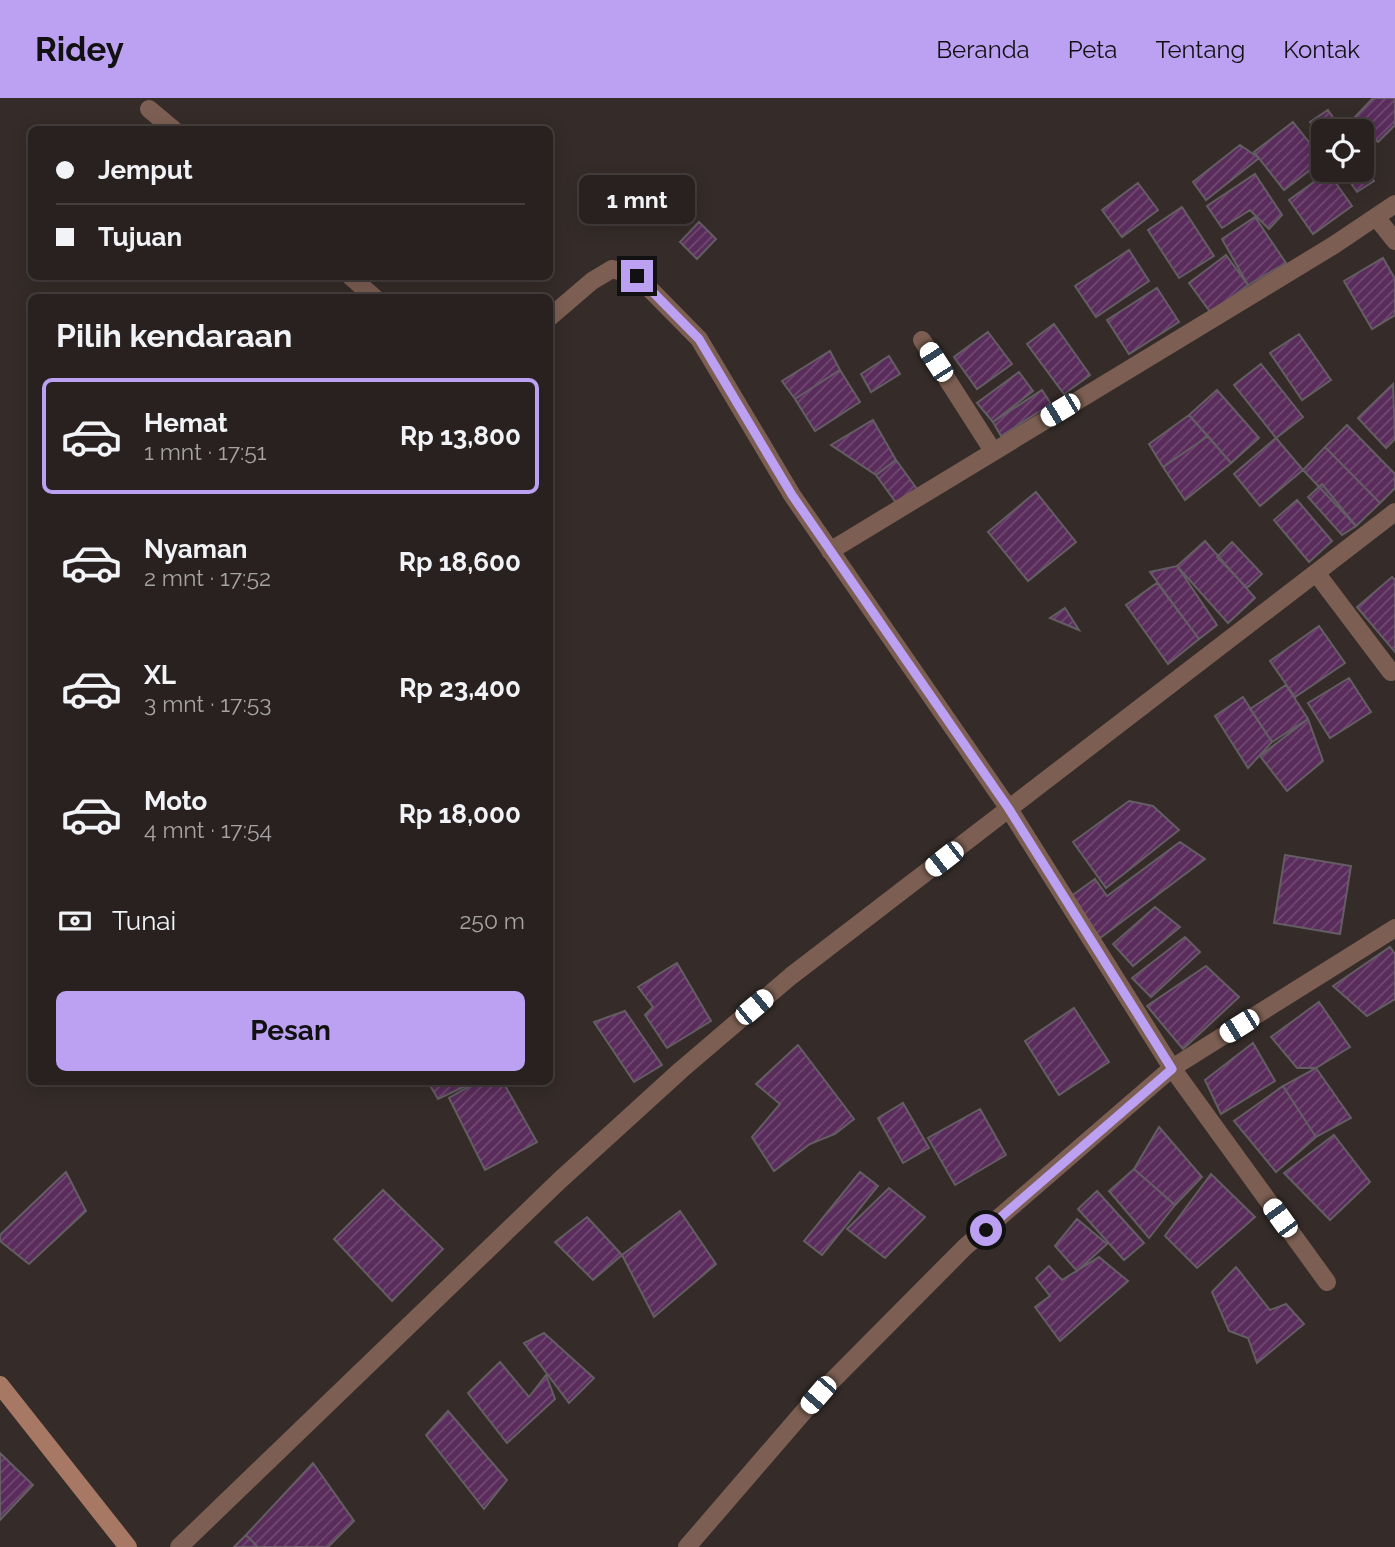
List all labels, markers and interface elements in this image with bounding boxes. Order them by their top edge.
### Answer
text: Ridey [35,30,124,69]
text: Beranda [936,35,1030,64]
text: Peta [1068,35,1117,64]
text: Tentang [1155,35,1245,64]
text: Kontak [1283,35,1360,64]
map controls [1311,119,1374,182]
button: locate [1311,119,1374,182]
text: Jemput [98,155,193,185]
callout: 1 mnt [579,174,695,223]
text: 1 mnt [607,186,667,213]
text: Tujuan [98,222,182,252]
route end [621,260,653,292]
text: Pilih kendaraan [56,317,292,354]
car [916,339,957,385]
car [1037,390,1084,430]
icon: car [60,405,123,468]
text: Hemat [144,408,228,438]
text: Rp 13,800 [400,421,521,451]
text: 1 mnt · 17:51 [144,438,267,465]
icon: car [60,531,123,594]
text: Nyaman [144,534,248,564]
text: Rp 18,600 [399,547,521,577]
text: 2 mnt · 17:52 [144,564,271,591]
icon: car [60,657,123,720]
text: XL [144,660,176,690]
text: Rp 23,400 [399,673,521,703]
text: 3 mnt · 17:53 [144,690,272,717]
icon: car [60,783,123,846]
text: Moto [144,786,207,816]
text: Rp 18,000 [399,799,521,829]
text: 4 mnt · 17:54 [144,816,272,843]
car [921,838,968,880]
icon: cash [56,902,94,940]
text: Tunai [112,906,176,936]
text: 250 m [459,907,525,934]
car [732,985,777,1029]
button: Pesan [56,991,525,1071]
car [1216,1006,1263,1046]
car [1260,1195,1301,1241]
route start [970,1214,1002,1246]
car [797,1372,840,1418]

